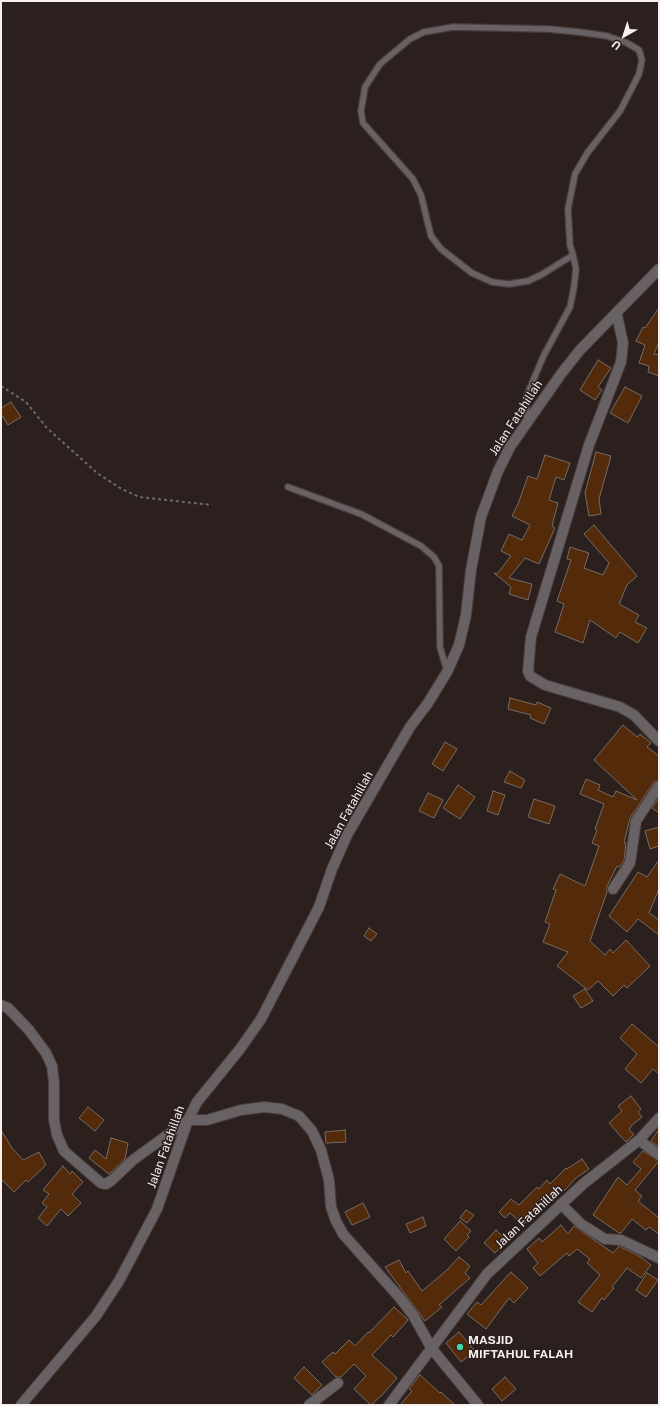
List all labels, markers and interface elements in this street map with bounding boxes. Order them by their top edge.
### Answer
north arrow [604,16,644,56]
text: U [610,38,623,52]
street label: Jalan Fatahillah [486,378,546,458]
street label: Jalan Fatahillah [322,769,376,851]
street label: Jalan Fatahillah [144,1104,188,1190]
street label: Jalan Fatahillah [492,1182,566,1252]
place label: MASJID MIFTAHUL FALAH [468,1333,573,1361]
marker: MASJID MIFTAHUL FALAH [455,1342,465,1352]

